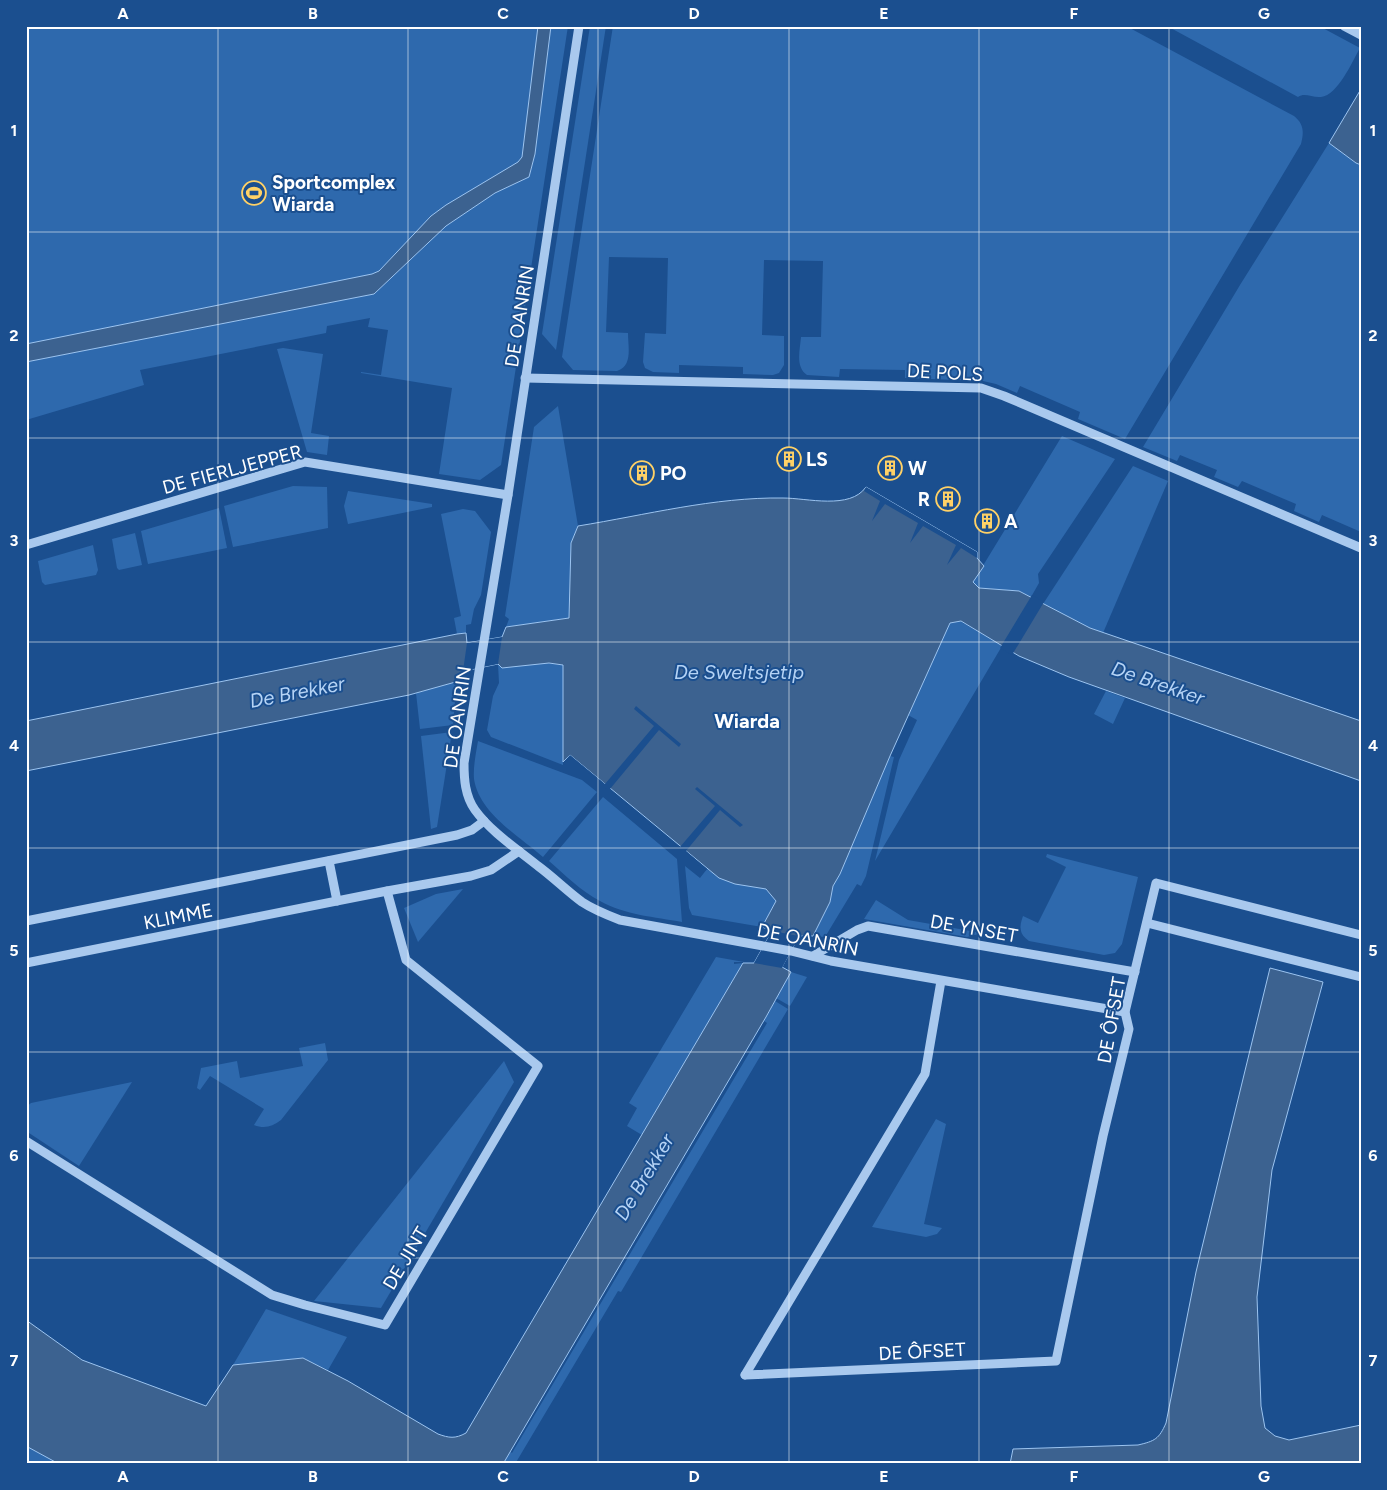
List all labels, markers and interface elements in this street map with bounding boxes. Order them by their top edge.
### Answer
text: A [117,4,129,23]
text: B [308,4,318,23]
text: C [497,4,509,23]
text: D [688,4,700,23]
text: E [879,4,889,23]
text: F [1070,4,1079,23]
text: G [1258,4,1270,23]
text: 1 [11,121,17,140]
text: 1 [1370,121,1376,140]
place label: Sportcomplex Wiarda [272,171,395,216]
sports icon: Sportcomplex Wiarda [241,180,267,206]
street label: DE OANRIN [500,263,539,369]
text: 2 [9,326,19,345]
text: 2 [1368,326,1378,345]
street label: DE POLS [906,359,984,386]
street label: DE FIERLJEPPER [160,440,305,499]
building icon: LS [776,446,802,472]
place label: LS [806,448,828,471]
building icon: W [877,455,903,481]
place label: W [908,457,927,480]
building icon: PO [629,460,655,486]
place label: PO [660,462,686,485]
building icon: R [935,486,961,512]
place label: R [918,488,930,511]
building icon: A [974,508,1000,534]
place label: A [1004,510,1018,533]
text: 3 [10,531,19,550]
text: 3 [1369,531,1378,550]
water label: De Brekker [1108,656,1209,710]
water label: De Sweltsjetip [674,660,804,684]
street label: DE OANRIN [439,664,476,770]
water label: De Brekker [247,671,348,713]
district label: Wiarda [714,709,780,733]
text: 4 [9,736,19,755]
text: 4 [1368,736,1378,755]
street label: KLIMME [142,899,215,934]
street label: DE YNSET [928,909,1020,948]
street label: DE OANRIN [755,918,861,961]
text: 5 [9,941,19,960]
text: 5 [1368,941,1378,960]
street label: DE ÔFSET [1093,975,1131,1065]
water label: De Brekker [609,1128,680,1225]
text: 6 [9,1146,19,1165]
text: 6 [1368,1146,1378,1165]
street label: DE JINT [378,1222,433,1294]
street label: DE ÔFSET [878,1338,967,1365]
text: 7 [10,1351,19,1370]
text: 7 [1369,1351,1378,1370]
text: A [117,1467,129,1486]
text: B [308,1467,318,1486]
text: C [497,1467,509,1486]
text: D [688,1467,700,1486]
text: E [879,1467,889,1486]
text: F [1070,1467,1079,1486]
text: G [1258,1467,1270,1486]

